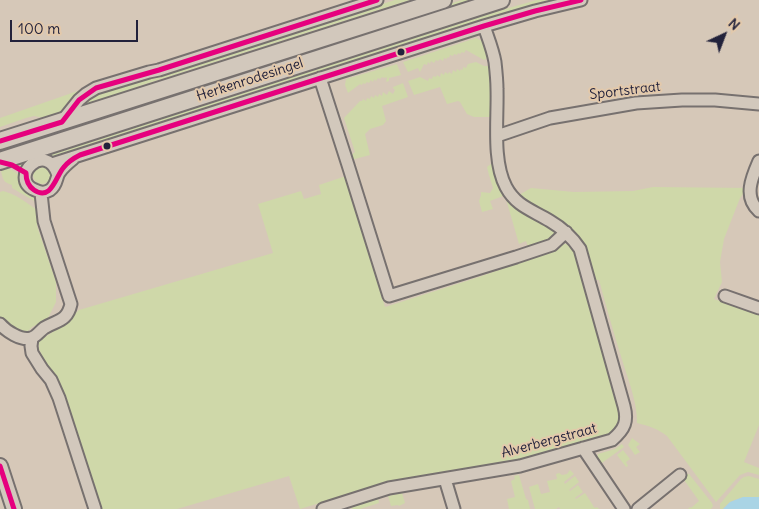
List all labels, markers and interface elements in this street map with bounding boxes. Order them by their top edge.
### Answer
scale bar [12,10,140,42]
north arrow [699,10,749,60]
text: N [725,14,744,34]
text: 100 m [18,19,60,38]
unlabelled marker [396,47,406,57]
street label: Herkenrodesingel [195,55,305,105]
street label: Sportstraat [589,78,661,104]
unlabelled marker [102,141,112,151]
street label: Alverbergstraat [499,420,599,462]

